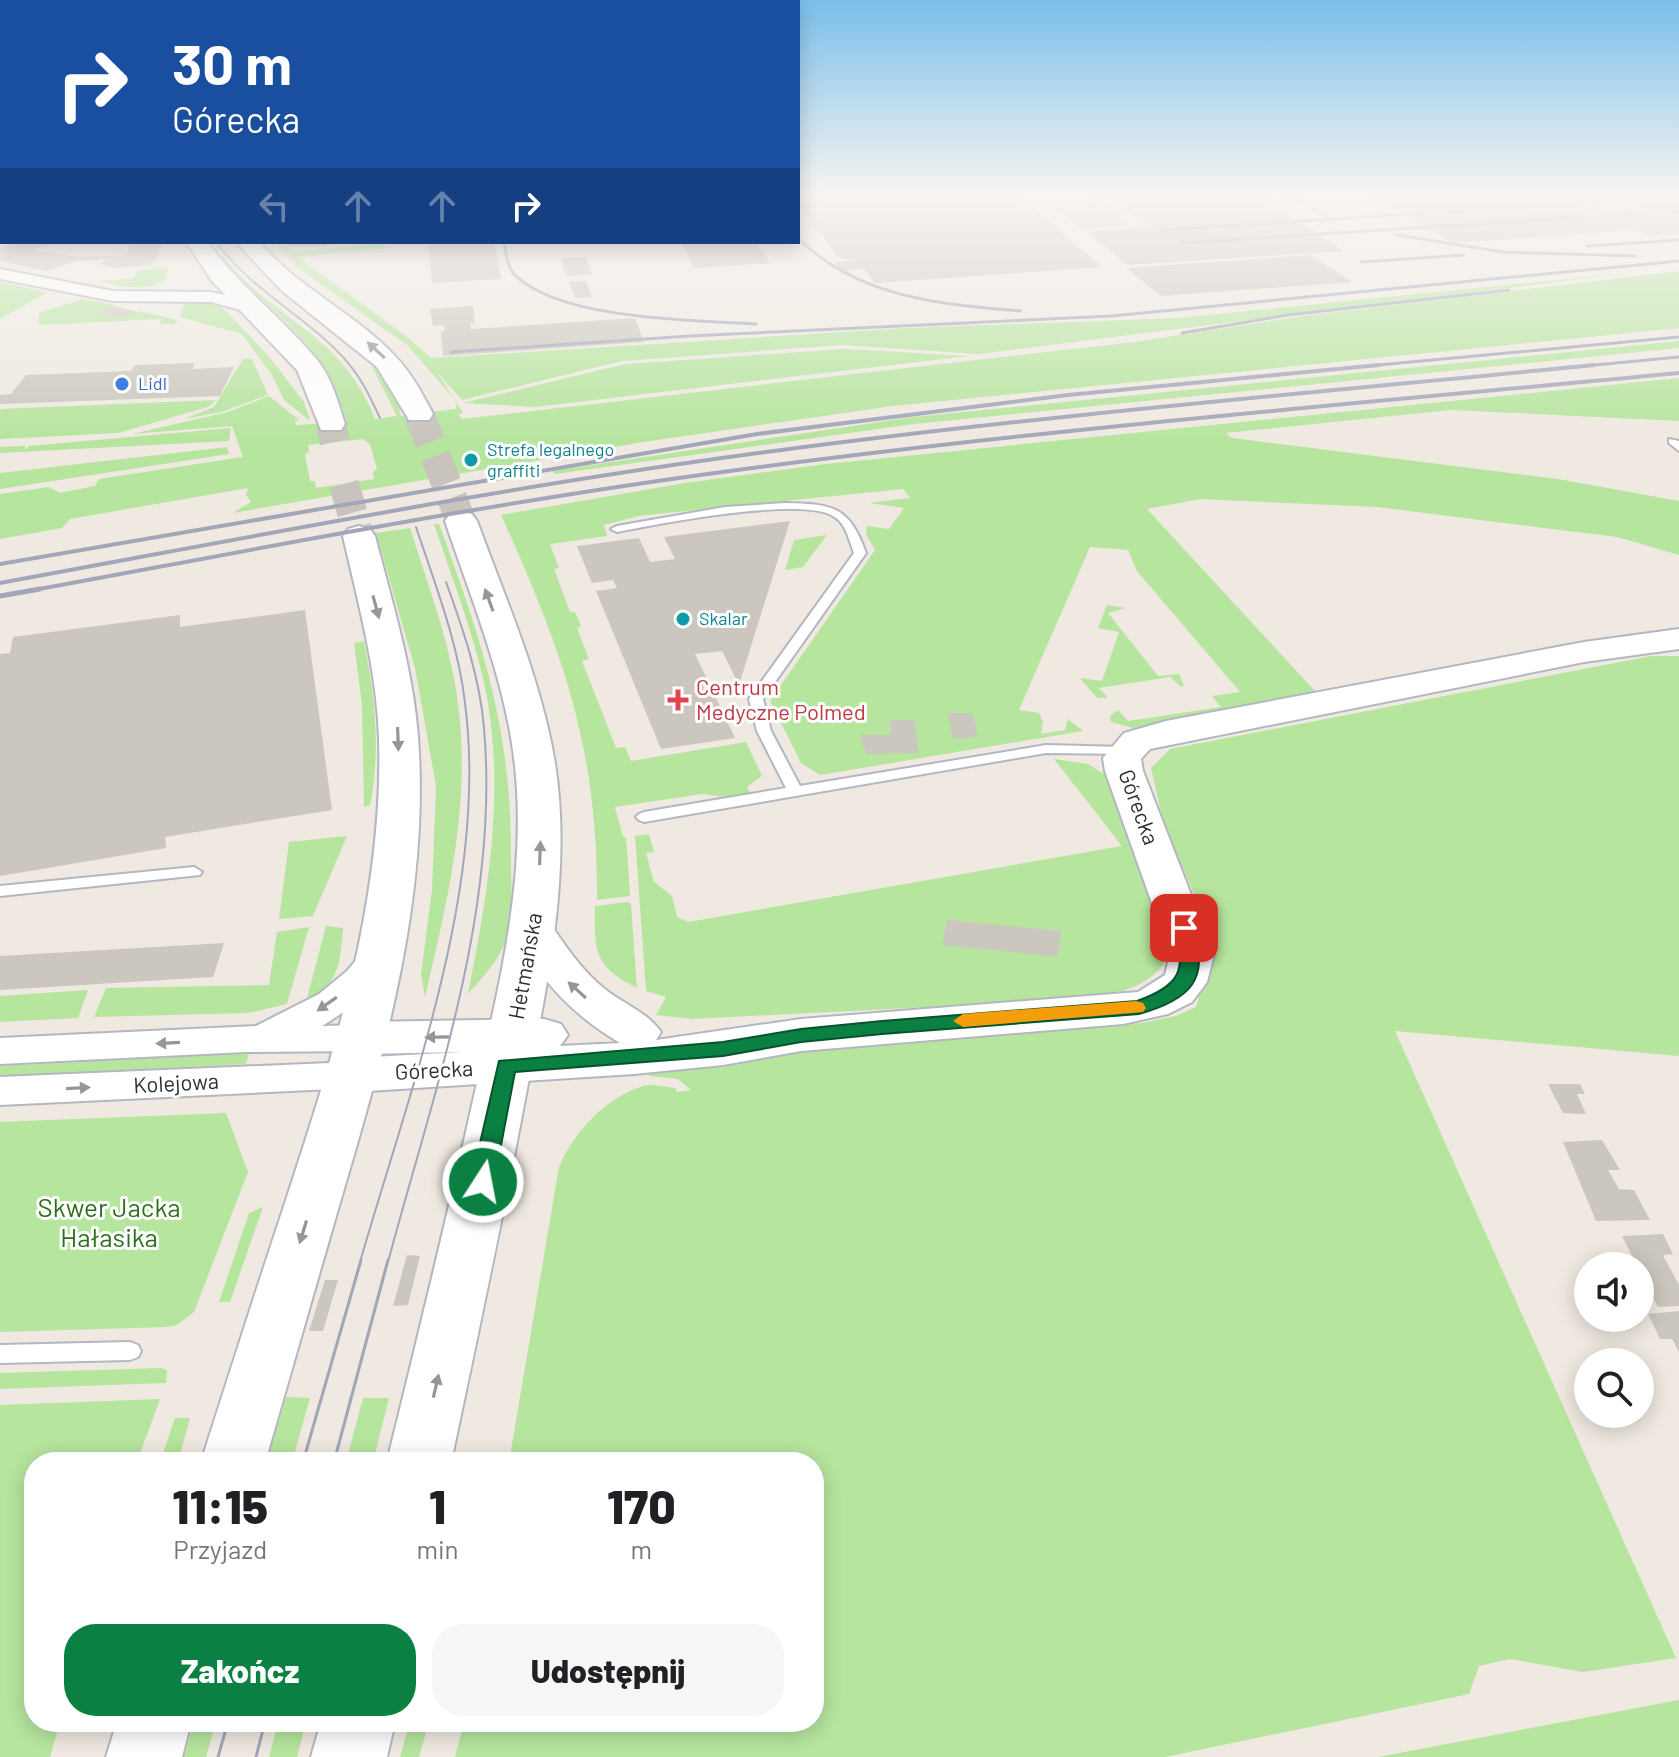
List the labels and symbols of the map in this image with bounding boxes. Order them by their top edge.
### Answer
one-way arrow [367,341,386,359]
place label: Lidl [138,372,167,394]
marker: Lidl [113,375,131,393]
place label: Strefa legalnego graffiti [487,438,614,481]
marker: Strefa legalnego graffiti [462,451,480,469]
one-way arrow [482,588,495,612]
one-way arrow [370,595,383,619]
place label: Skalar [699,607,748,629]
marker: Skalar [674,610,692,628]
place label: Centrum Medyczne Polmed [696,673,866,724]
marker: Centrum Medyczne Polmed [667,689,689,711]
one-way arrow [392,727,405,752]
street label: Górecka [1114,765,1166,848]
one-way arrow [534,840,546,865]
pin [1150,894,1218,962]
street label: Hetmańska [502,910,546,1021]
one-way arrow [567,982,586,1000]
one-way arrow [316,996,337,1011]
one-way arrow [424,1031,449,1043]
one-way arrow [155,1036,180,1049]
street label: Górecka [394,1054,474,1084]
street label: Kolejowa [132,1067,219,1097]
one-way arrow [66,1081,91,1094]
position arrow [441,1140,525,1224]
park label: Skwer Jacka Hałasika [38,1191,180,1252]
one-way arrow [297,1220,309,1244]
one-way arrow [430,1373,443,1398]

